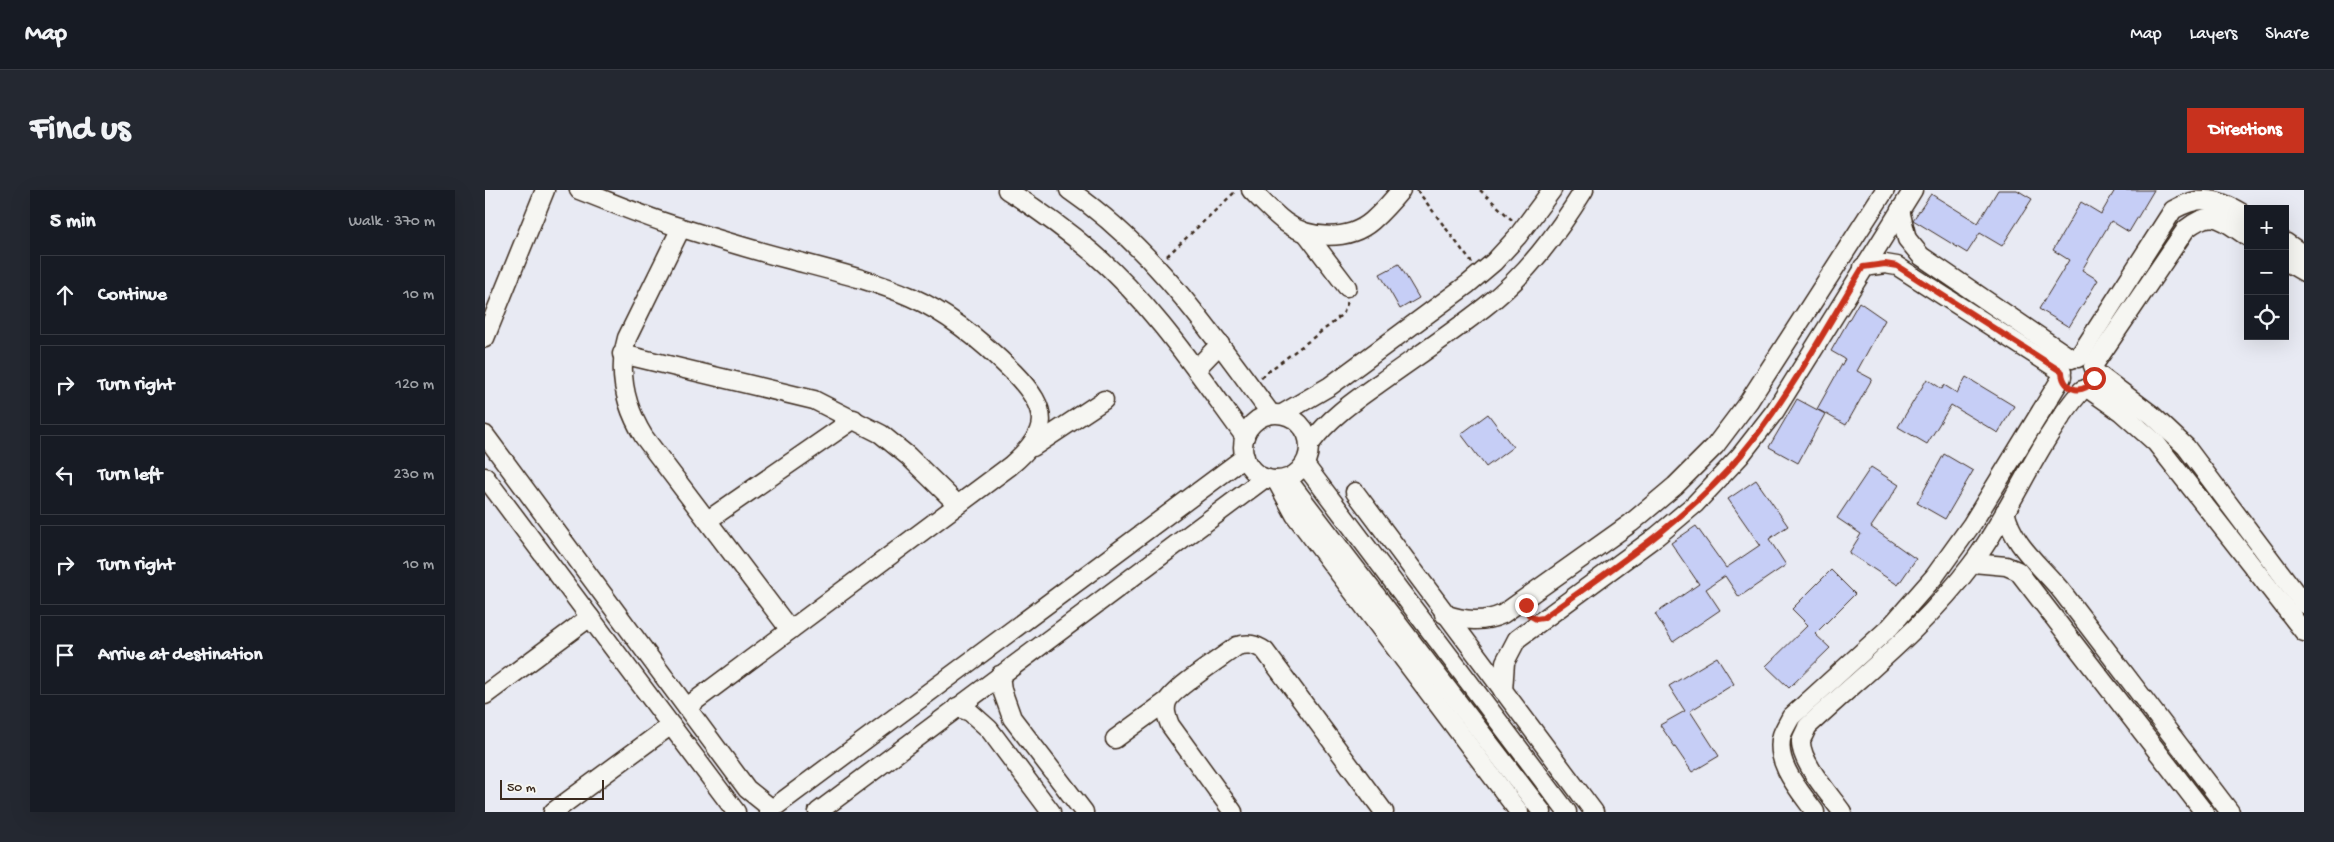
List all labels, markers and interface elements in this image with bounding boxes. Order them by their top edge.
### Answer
text: Map [25,20,67,49]
text: Map [2130,24,2162,45]
text: Layers [2190,24,2237,45]
text: Share [2265,24,2309,45]
button: Directions [2187,108,2304,153]
text: Find us [30,110,130,151]
map controls [2244,205,2289,340]
button: + [2244,205,2289,250]
text: 5 min [50,210,95,235]
text: Walk · 370 m [348,213,435,232]
button: − [2244,250,2289,295]
icon: ahead [51,281,79,309]
text: Continue [98,284,167,307]
text: 10 m [403,286,434,305]
button: locate [2244,295,2289,340]
route start [2083,367,2106,390]
icon: right [51,371,79,399]
text: Turn right [98,374,174,397]
text: 120 m [395,376,434,395]
icon: left [51,461,79,489]
text: Turn left [98,464,162,487]
text: 230 m [394,466,434,485]
icon: right [51,551,79,579]
text: Turn right [98,554,174,577]
text: 10 m [403,556,434,575]
route end [1515,594,1538,617]
icon: arrive [51,641,79,669]
text: Arrive at destination [98,644,262,667]
scale bar [500,777,604,800]
text: 50 m [507,780,536,797]

